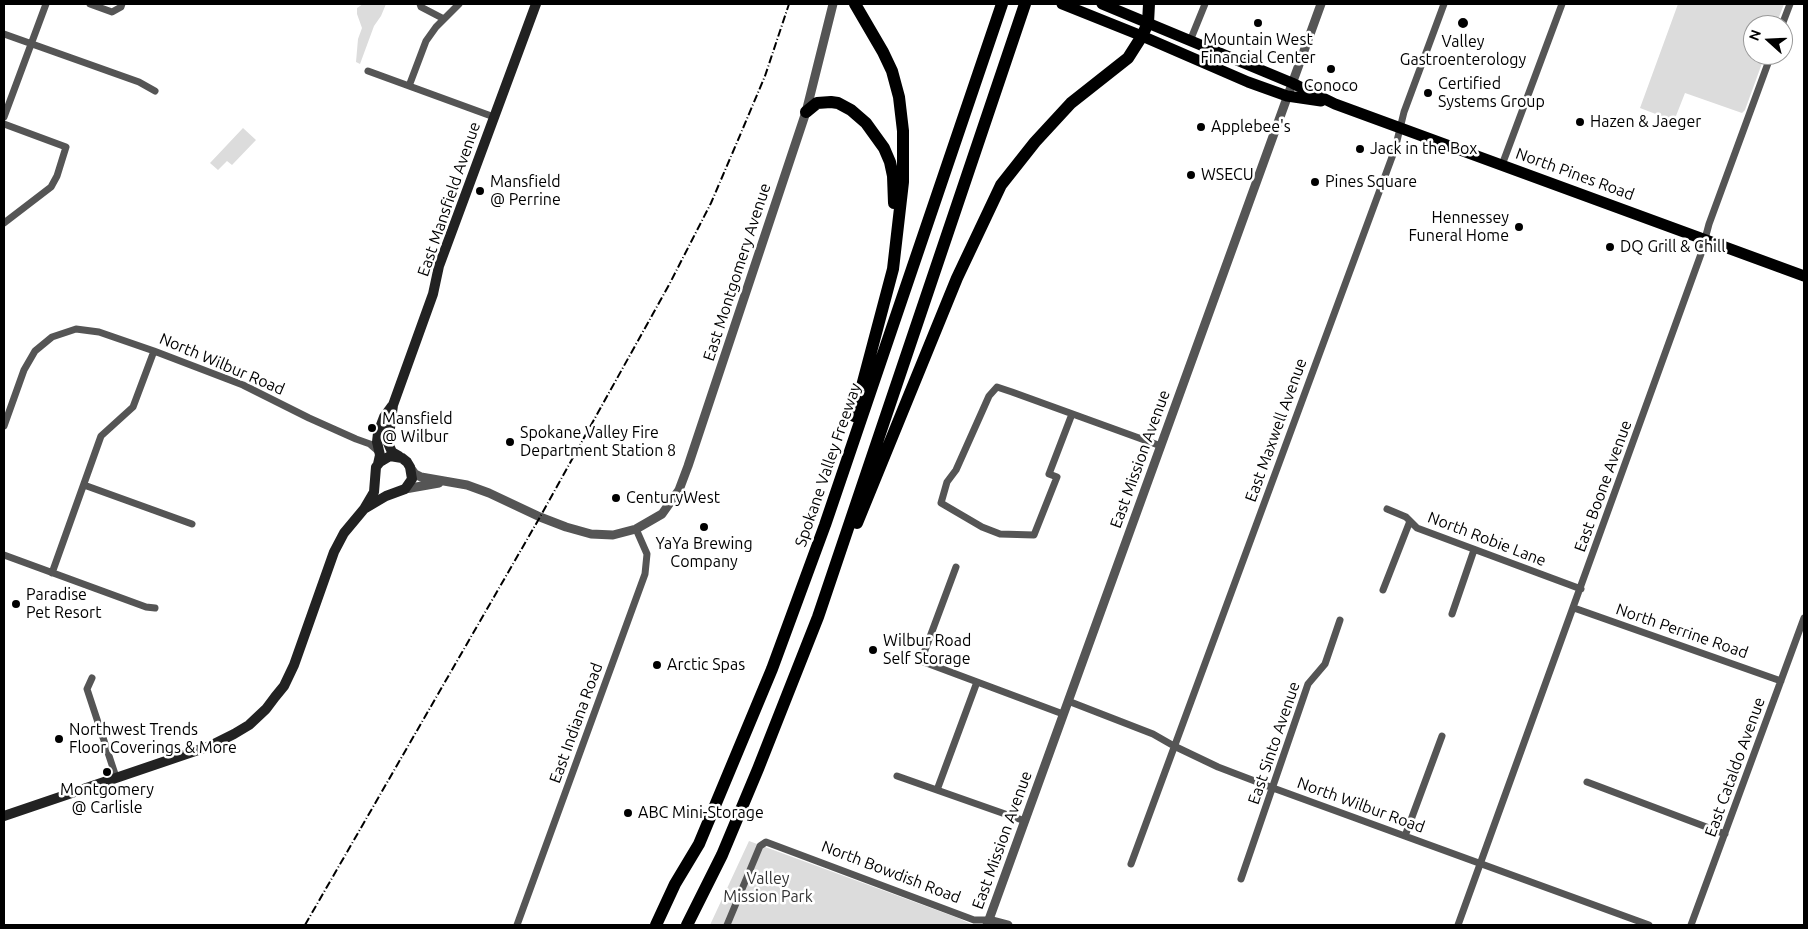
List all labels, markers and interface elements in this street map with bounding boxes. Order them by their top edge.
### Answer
north arrow [1743,15,1793,65]
marker: Valley Gastroenterology [1456,16,1470,30]
marker: Mountain West Financial Center [1252,17,1264,29]
text: N [1746,28,1764,43]
place label: Mountain West Financial Center [1200,30,1316,68]
place label: Valley Gastroenterology [1400,32,1526,70]
marker: Conoco [1325,63,1337,75]
place label: Certified Systems Group [1438,74,1545,112]
place label: Conoco [1304,76,1358,96]
marker: Certified Systems Group [1422,87,1434,99]
place label: Hazen & Jaeger [1590,112,1701,132]
marker: Hazen & Jaeger [1574,116,1586,128]
place label: Applebee's [1211,117,1291,137]
street label: East Mansfield Avenue [414,119,484,279]
marker: Applebee's [1195,121,1207,133]
place label: Jack in the Box [1370,139,1477,159]
marker: Jack in the Box [1354,143,1366,155]
street label: North Pines Road [1513,144,1637,204]
place label: WSECU [1201,165,1254,185]
marker: WSECU [1185,169,1197,181]
place label: Mansfield @ Perrine [490,172,561,210]
place label: Pines Square [1325,172,1417,192]
marker: Pines Square [1309,176,1321,188]
street label: East Montgomery Avenue [699,181,775,363]
marker: Mansfield @ Perrine [474,185,486,197]
place label: Hennessey Funeral Home [1408,208,1509,246]
marker: Hennessey Funeral Home [1513,221,1525,233]
place label: DQ Grill & Chill [1620,237,1725,257]
marker: DQ Grill & Chill [1604,241,1616,253]
street label: North Wilbur Road [156,329,288,399]
street label: East Maxwell Avenue [1241,356,1311,504]
street label: Spokane Valley Freeway [791,381,865,549]
street label: East Mission Avenue [1106,387,1174,531]
place label: Mansfield @ Wilbur [382,409,453,447]
street label: East Boone Avenue [1570,418,1636,554]
marker: Mansfield @ Wilbur [366,422,378,434]
place label: Spokane Valley Fire Department Station 8 [520,423,676,461]
marker: Spokane Valley Fire Department Station 8 [504,436,516,448]
place label: CenturyWest [626,488,720,508]
marker: CenturyWest [610,492,622,504]
street label: North Robie Lane [1425,508,1549,570]
marker: YaYa Brewing Company [698,521,710,533]
place label: YaYa Brewing Company [655,534,753,572]
place label: Paradise Pet Resort [26,585,101,623]
marker: Paradise Pet Resort [10,598,22,610]
street label: North Perrine Road [1613,599,1751,663]
place label: Wilbur Road Self Storage [883,631,971,669]
marker: Wilbur Road Self Storage [867,644,879,656]
place label: Arctic Spas [667,655,745,675]
marker: Arctic Spas [651,659,663,671]
street label: East Indiana Road [545,660,607,786]
street label: East Sinto Avenue [1244,679,1304,807]
street label: East Cataldo Avenue [1701,695,1769,839]
place label: Northwest Trends Floor Coverings & More [69,720,237,758]
marker: Northwest Trends Floor Coverings & More [53,733,65,745]
marker: Montgomery @ Carlisle [101,766,113,778]
street label: East Mission Avenue [968,768,1036,912]
street label: North Wilbur Road [1295,773,1427,837]
place label: Montgomery @ Carlisle [60,780,154,818]
place label: ABC Mini-Storage [638,803,764,823]
marker: ABC Mini-Storage [622,807,634,819]
street label: North Bowdish Road [819,837,963,907]
park label: Valley Mission Park [723,869,813,907]

